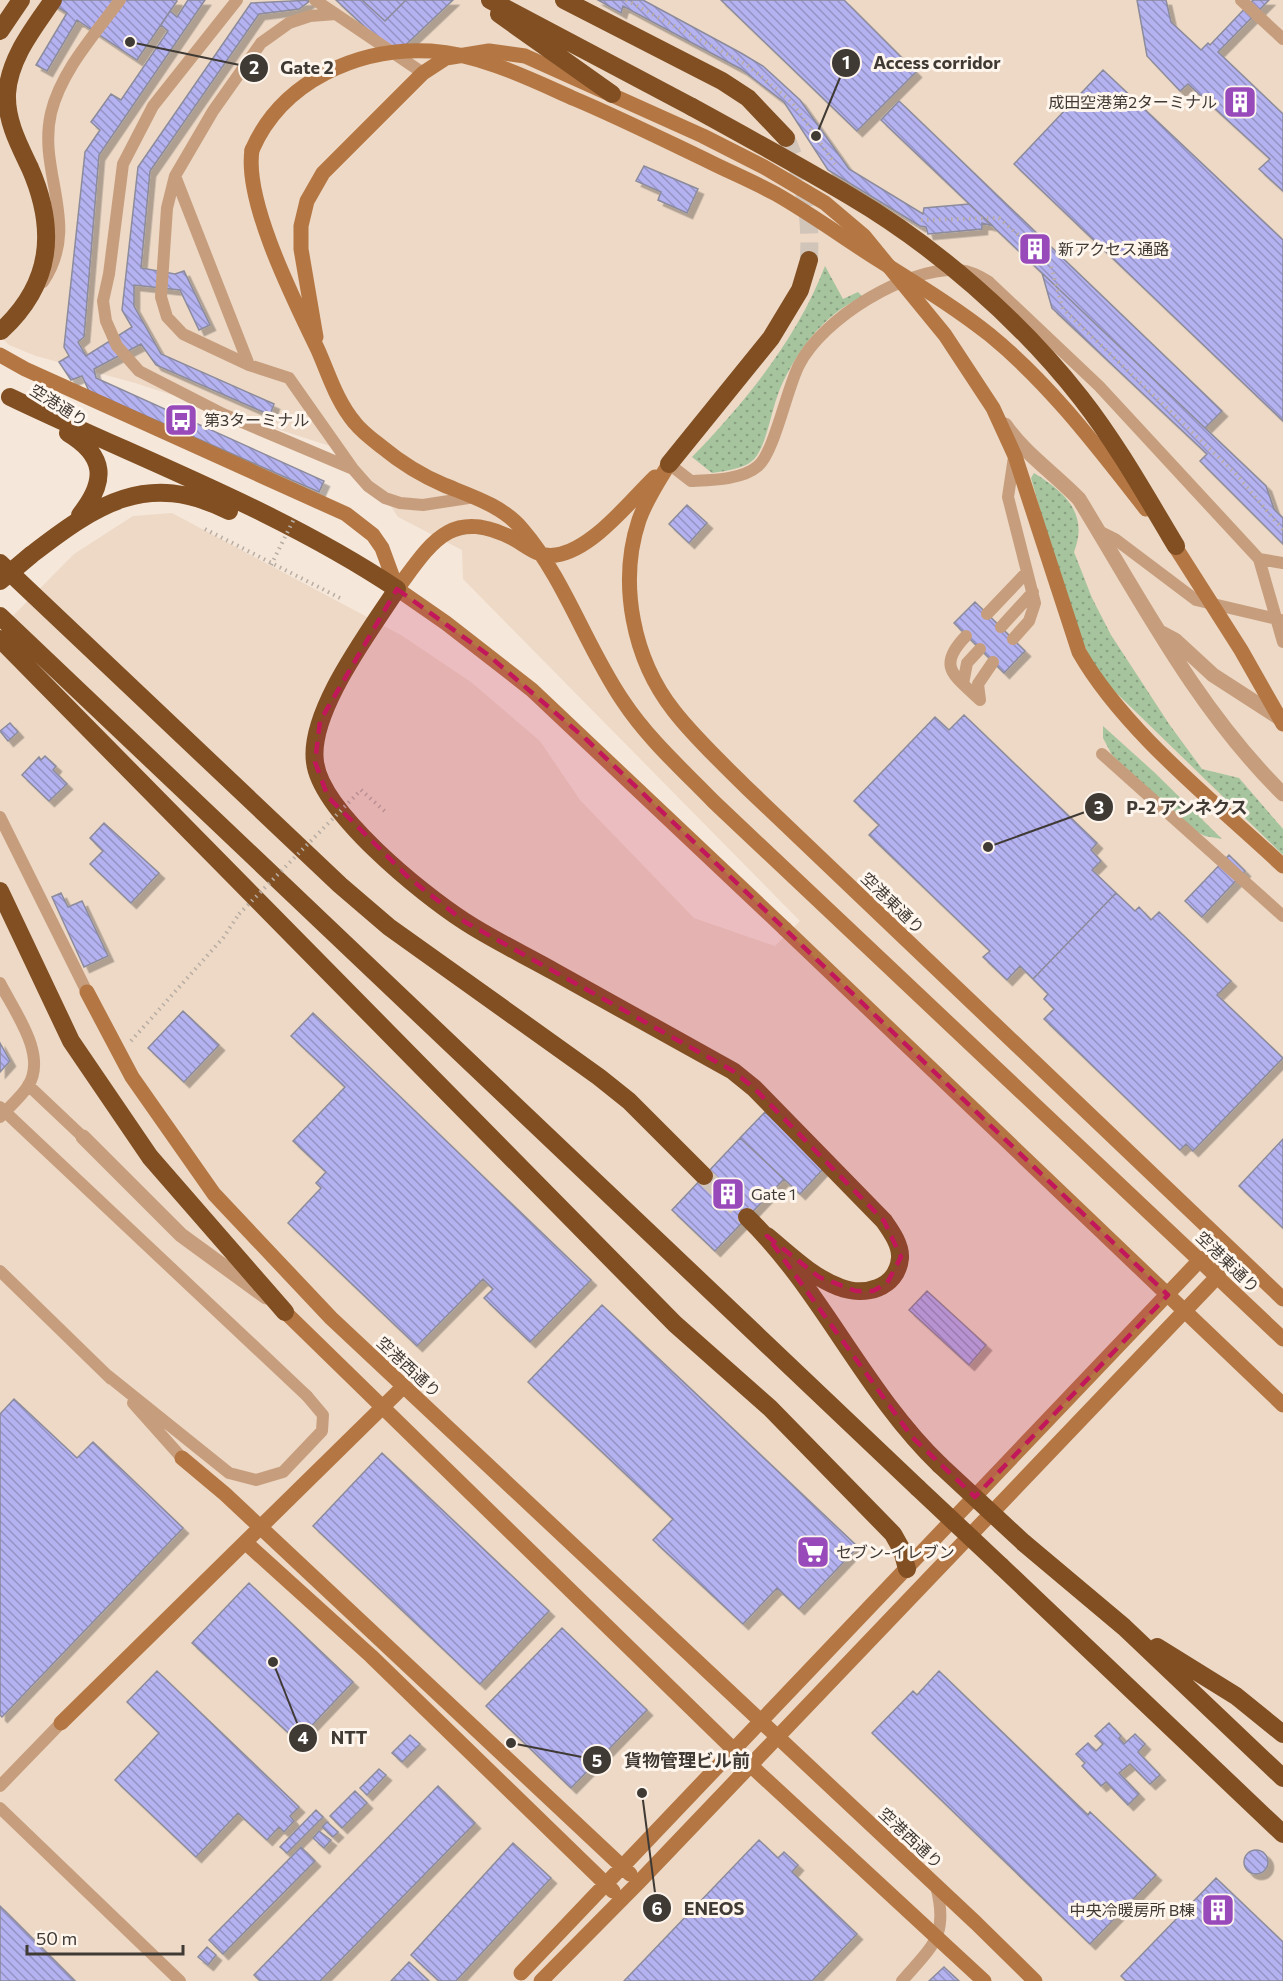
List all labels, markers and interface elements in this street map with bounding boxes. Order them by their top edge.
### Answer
callout: Access corridor [831,45,1012,81]
callout: Gate 2 [239,50,346,86]
text: 1 [842,51,850,73]
text: Access corridor [873,51,1001,73]
text: 2 [249,56,259,78]
text: Gate 2 [280,56,334,78]
building icon: 成田空港第2ターミナル [1222,84,1258,120]
place label: 成田空港第2ターミナル [1048,92,1217,111]
building icon: 新アクセス通路 [1017,231,1053,267]
place label: 新アクセス通路 [1058,239,1169,258]
street label: 空港通り [27,380,91,430]
bus stop icon: 第3ターミナル [163,402,199,438]
place label: 第3ターミナル [204,410,309,429]
callout: P-2 アンネクス [1084,789,1261,825]
text: 3 [1094,796,1104,818]
text: P-2 アンネクス [1126,796,1248,818]
street label: 空港東通り [858,868,929,937]
building icon: Gate 1 [710,1176,746,1212]
place label: Gate 1 [751,1184,796,1203]
street label: 空港東通り [1193,1227,1264,1296]
street label: 空港西通り [374,1332,445,1401]
supermarket icon: セブン-イレブン [795,1534,831,1570]
place label: セブン-イレブン [836,1542,955,1561]
callout: NTT [288,1720,379,1756]
text: 4 [297,1726,309,1748]
text: NTT [331,1726,368,1748]
callout: 貨物管理ビル前 [582,1742,762,1778]
text: 5 [592,1749,602,1771]
text: 貨物管理ビル前 [624,1749,750,1771]
street label: 空港西通り [876,1803,947,1872]
callout: ENEOS [642,1890,757,1926]
building icon: 中央冷暖房所 B棟 [1200,1892,1236,1928]
text: 6 [651,1897,663,1919]
text: ENEOS [684,1897,744,1919]
place label: 中央冷暖房所 B棟 [1070,1900,1195,1919]
scale bar [27,1918,183,1956]
text: 50 m [36,1927,77,1949]

